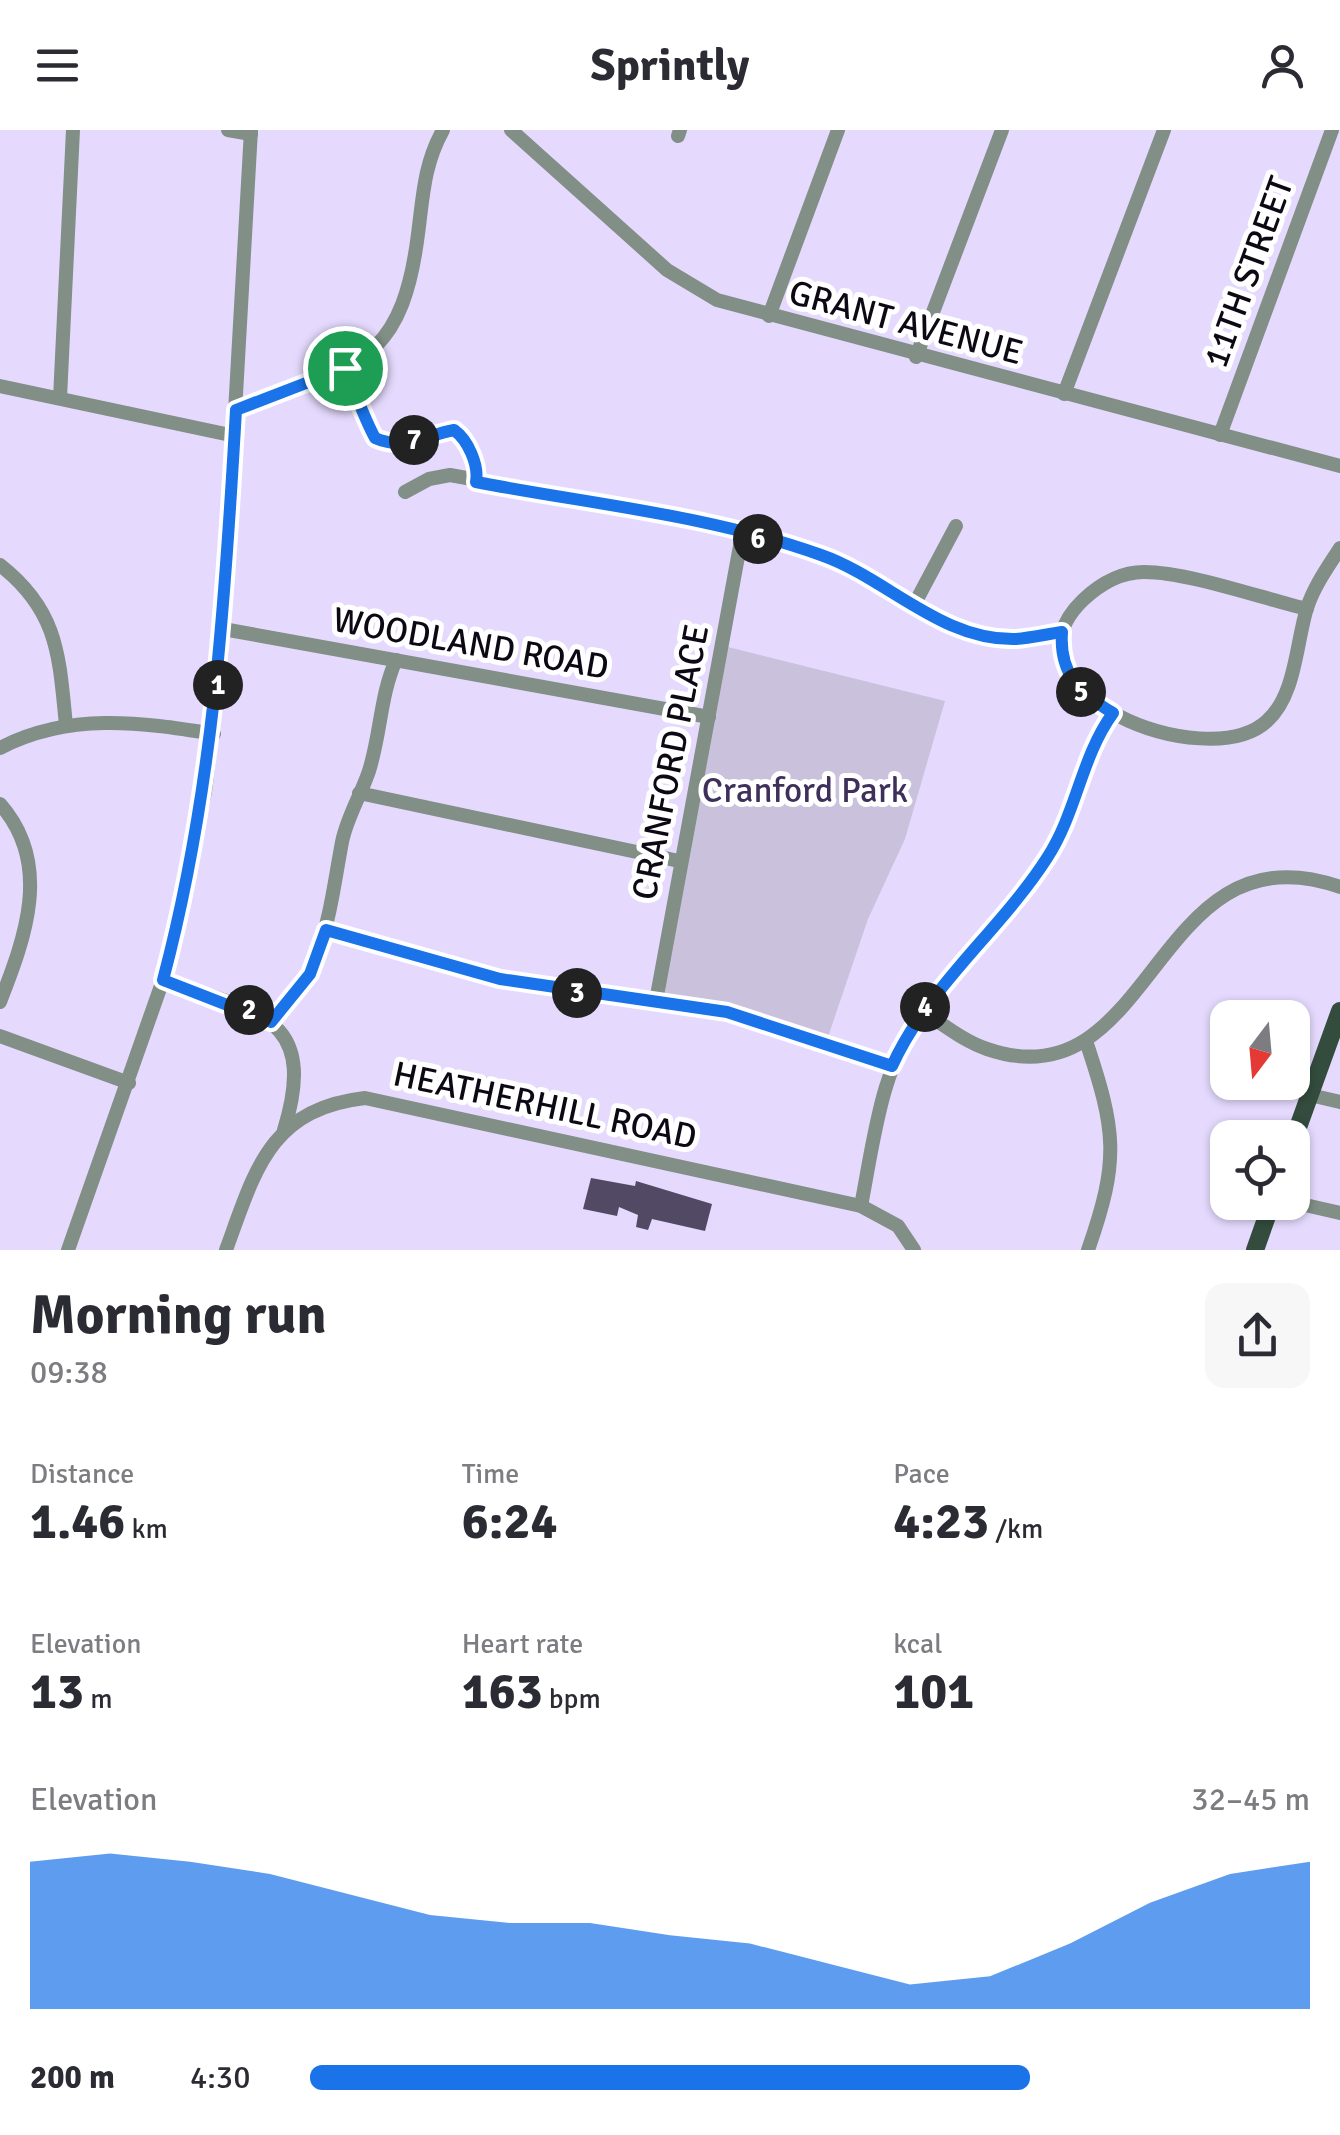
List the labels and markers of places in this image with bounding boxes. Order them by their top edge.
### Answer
pin [303,326,388,411]
pin: 7 [389,415,439,465]
pin: 6 [733,514,783,564]
pin: 1 [193,660,243,710]
pin: 5 [1056,667,1106,717]
pin: 3 [552,968,602,1018]
pin: 4 [900,982,950,1032]
pin: 2 [224,985,274,1035]

